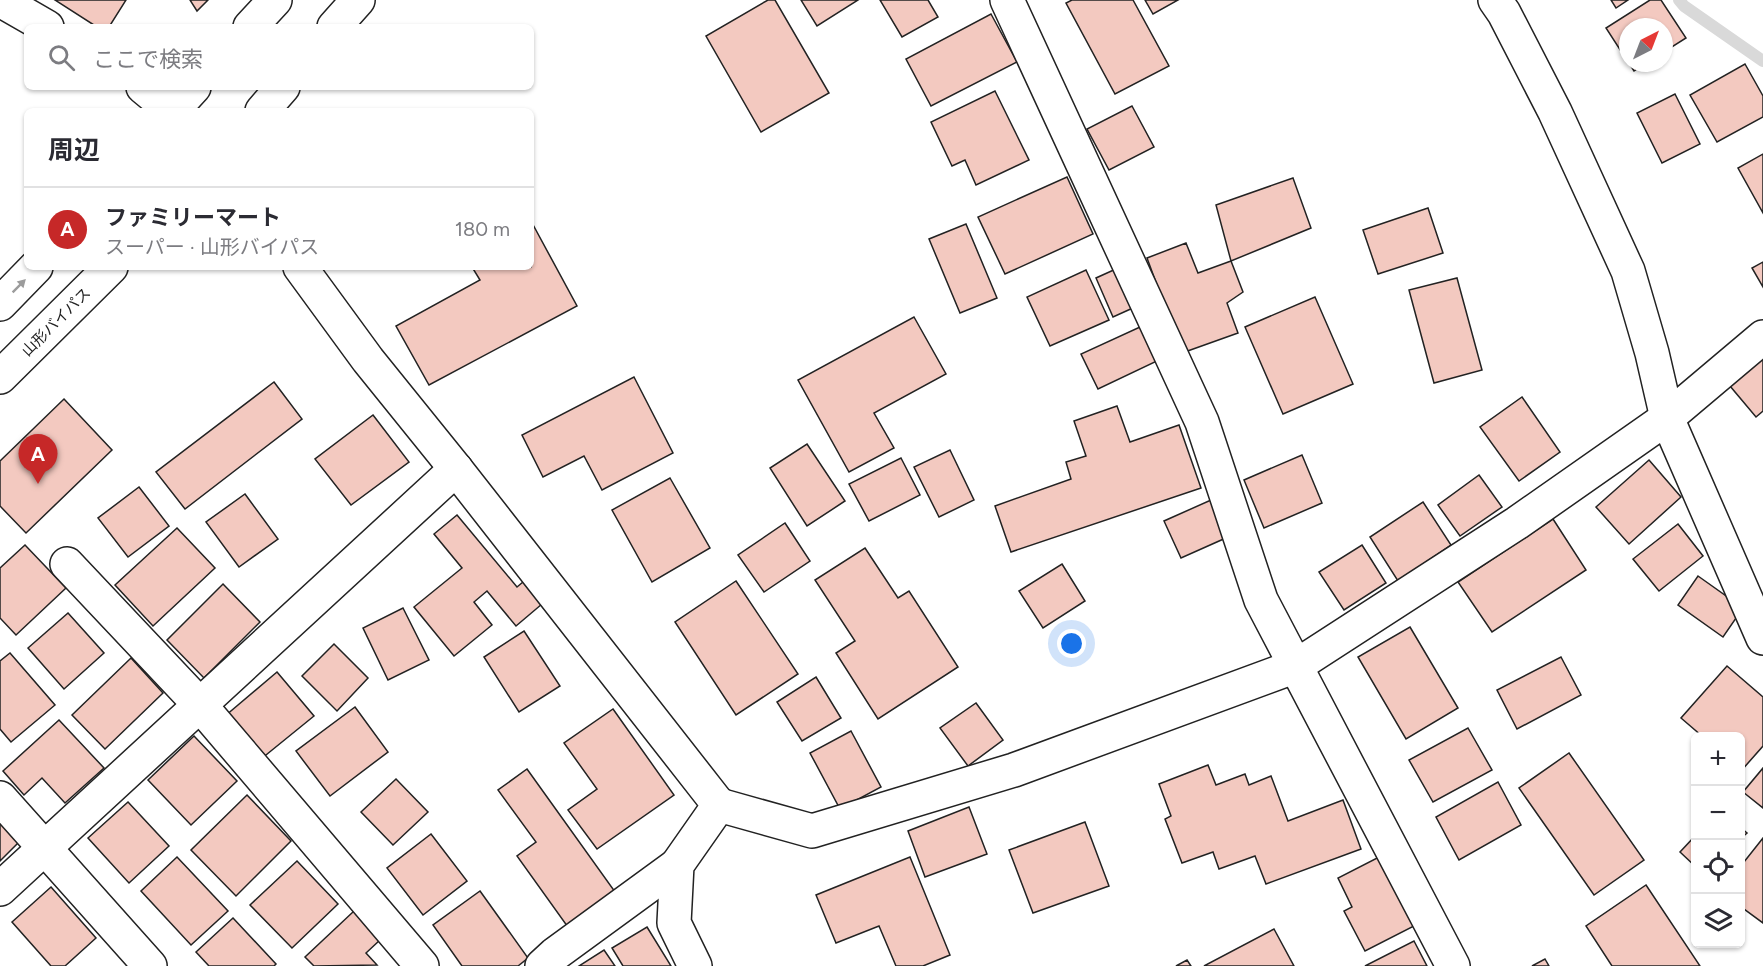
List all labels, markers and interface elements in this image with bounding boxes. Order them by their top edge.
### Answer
north arrow [1619,18,1673,72]
search box [24,24,534,90]
icon: search [45,41,78,74]
text: ここで検索 [93,46,203,73]
text: 周辺 [48,134,100,166]
text: ファミリーマート [105,204,281,231]
text: A [60,217,75,241]
text: 180 m [455,217,510,241]
text: スーパー · 山形バイパス [105,235,319,259]
one-way arrow [11,279,26,293]
street label: 山形バイパス [18,284,94,360]
pin: A [18,434,57,484]
your location [1057,629,1086,658]
map controls [1691,732,1745,948]
button: + [1691,732,1745,786]
button: − [1691,786,1745,840]
button: locate [1691,840,1745,894]
button: layers [1691,894,1745,948]

